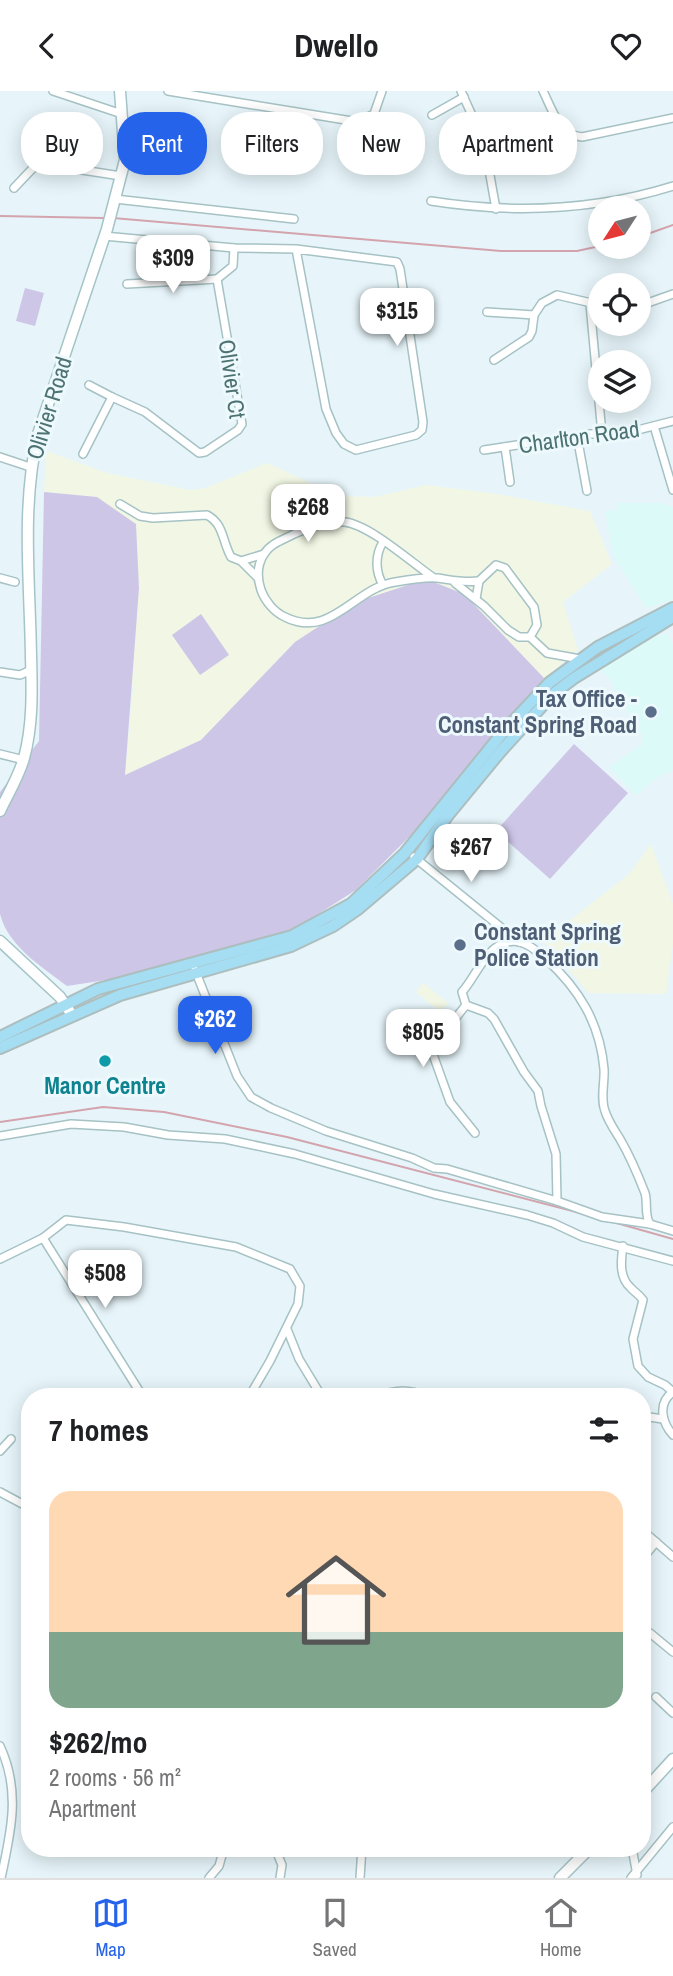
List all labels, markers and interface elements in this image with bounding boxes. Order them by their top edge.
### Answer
text: Dwello [294,24,379,67]
icon: back [28,27,66,65]
icon: heart [607,27,645,65]
chip: Buy [21,112,103,175]
chip: Rent [117,112,207,175]
chip: Filters [221,112,323,175]
chip: New [337,112,425,175]
chip: Apartment [439,112,577,175]
north arrow [588,196,651,259]
map controls [588,196,651,413]
pin: $309 [132,235,214,295]
text: $309 [152,242,194,273]
button: locate [588,273,651,336]
pin: $315 [356,289,438,348]
text: $315 [376,295,418,326]
street label: Olivier Ct [212,337,253,421]
button: layers [588,350,651,413]
street label: Olivier Road [18,353,79,463]
street label: Charlton Road [517,413,641,460]
pin: $268 [267,484,349,544]
text: $268 [287,491,329,522]
place label: Tax Office - Constant Spring Road [438,683,637,740]
marker: Tax Office - Constant Spring Road [643,704,659,720]
pin: $267 [430,825,512,884]
text: $267 [450,831,492,862]
place label: Constant Spring Police Station [474,916,621,973]
marker: Constant Spring Police Station [452,937,468,953]
pin: $262 [174,997,256,1056]
text: $262 [194,1003,236,1034]
pin: $805 [382,1009,464,1069]
text: $805 [402,1016,444,1047]
marker: Manor Centre [97,1053,113,1069]
place label: Manor Centre [44,1070,166,1101]
pin: $508 [64,1251,146,1310]
text: $508 [84,1257,126,1288]
text: 7 homes [49,1410,149,1450]
icon: filters [585,1411,623,1449]
icon: home [273,1537,399,1663]
text: $262/mo [49,1722,147,1762]
text: 2 rooms · 56 m² [49,1762,181,1793]
text: Apartment [49,1793,136,1824]
tab: Map [92,1894,130,1962]
tab: Saved [313,1894,357,1962]
tab: Home [540,1894,581,1962]

